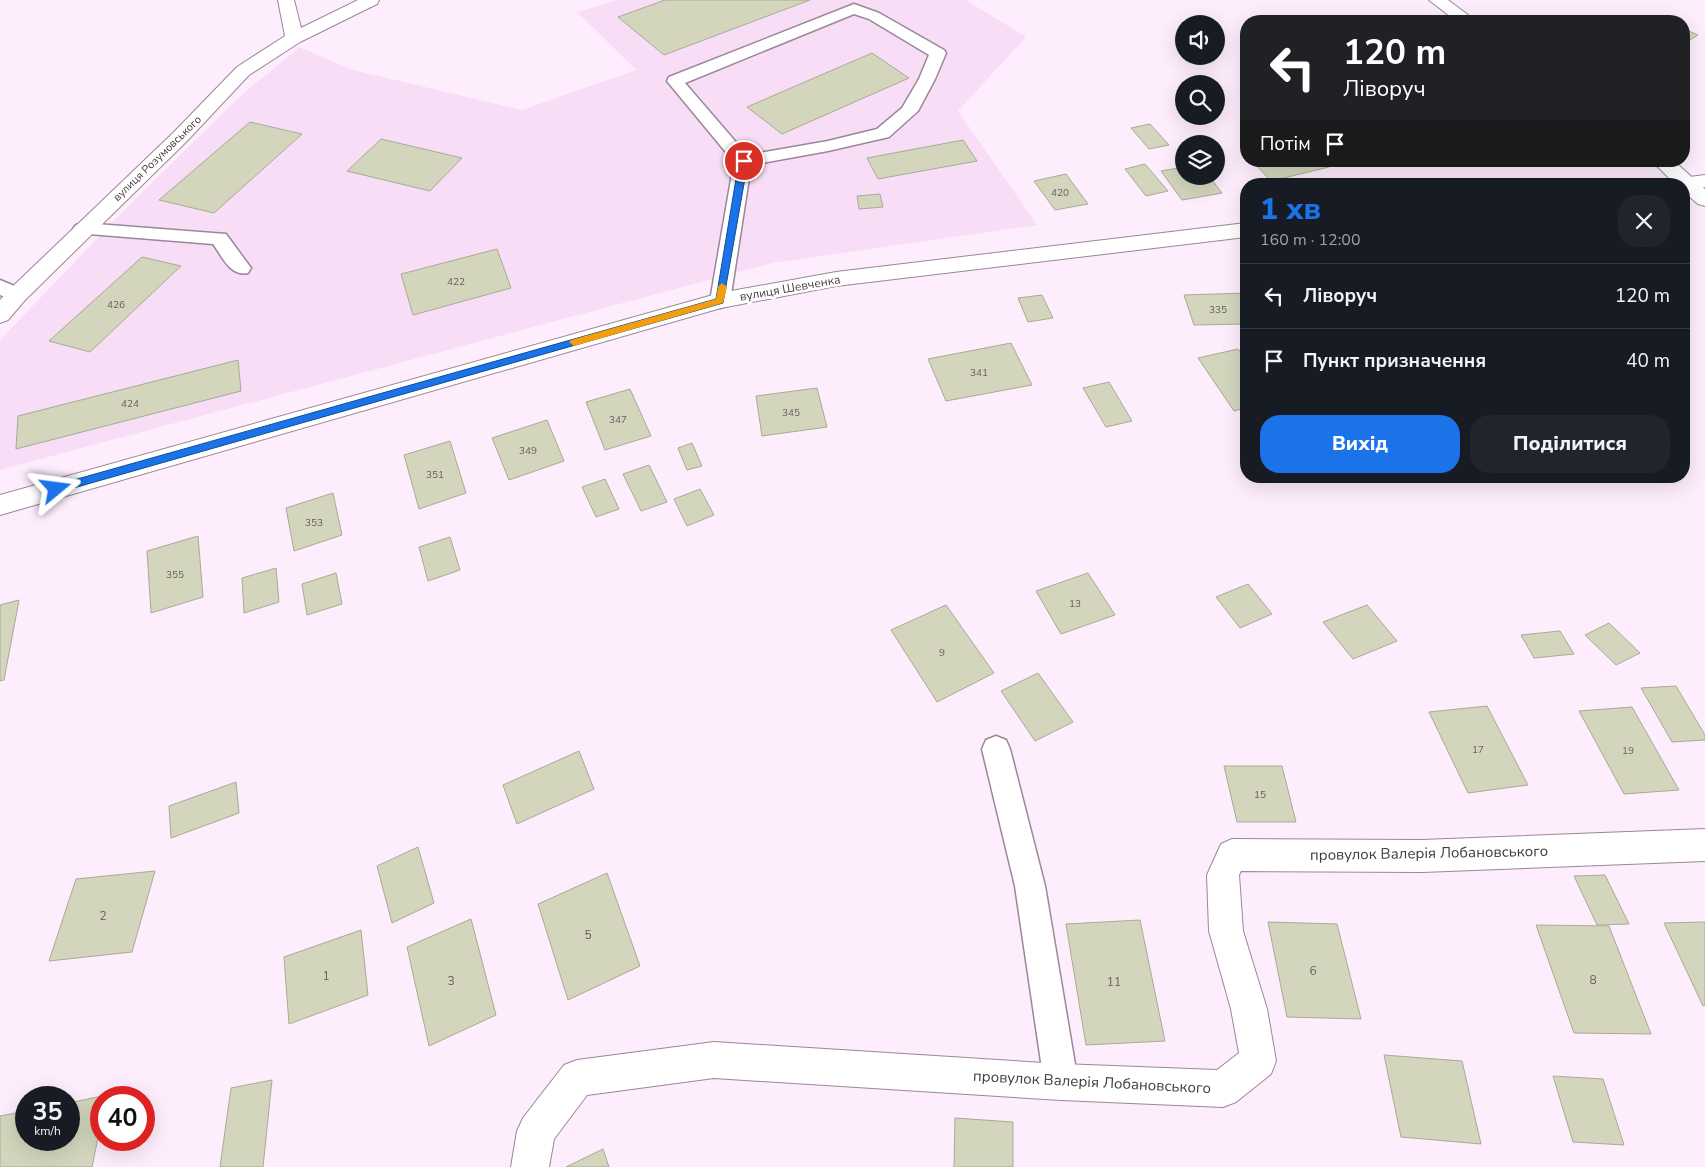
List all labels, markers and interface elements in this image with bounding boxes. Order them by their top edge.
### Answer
map controls [1175,15,1225,185]
button: sound [1175,15,1225,65]
text: 120 m [1343,29,1446,76]
icon: left [1260,35,1325,100]
text: Ліворуч [1343,74,1426,104]
button: search [1175,75,1225,125]
street label: вулиця Розумовського [110,112,205,205]
icon: arrive [1321,130,1349,158]
text: Потім [1260,131,1311,157]
button: layers [1175,135,1225,185]
pin [723,140,765,182]
icon: arrive [730,147,758,175]
house number: 420 [1051,186,1069,200]
text: 1 хв [1260,189,1321,230]
button: close [1618,195,1670,247]
text: 160 m · 12:00 [1260,229,1361,251]
street label: вулиця Шевченка [738,271,842,305]
house number: 422 [447,275,465,289]
icon: left [1260,282,1288,310]
text: Ліворуч [1303,283,1377,309]
text: 120 m [1615,283,1670,309]
house number: 426 [107,298,125,312]
house number: 335 [1209,303,1227,317]
icon: arrive [1260,347,1288,375]
text: Пункт призначення [1303,348,1486,374]
text: 40 m [1626,348,1670,374]
house number: 341 [970,366,988,380]
house number: 424 [121,397,139,411]
house number: 345 [782,406,800,420]
house number: 347 [609,413,627,427]
button: Вихід [1260,415,1460,473]
button: Поділитися [1470,415,1670,473]
house number: 349 [519,444,537,458]
position arrow [29,462,81,514]
house number: 351 [426,468,444,482]
house number: 353 [305,516,323,530]
house number: 355 [166,568,184,582]
house number: 13 [1069,597,1081,611]
house number: 9 [939,646,945,660]
house number: 17 [1472,743,1484,757]
house number: 19 [1622,744,1634,758]
house number: 15 [1254,788,1266,802]
street label: провулок Валерія Лобановського [1310,841,1548,865]
house number: 2 [99,908,107,924]
house number: 5 [584,927,592,943]
house number: 6 [1309,963,1317,979]
house number: 1 [322,968,330,984]
house number: 8 [1589,972,1597,988]
house number: 3 [447,973,455,989]
house number: 11 [1107,974,1121,990]
street label: провулок Валерія Лобановського [973,1066,1211,1098]
speed limit sign: 40 [90,1086,155,1151]
text: 35 [32,1095,63,1129]
text: km/h [34,1123,61,1139]

